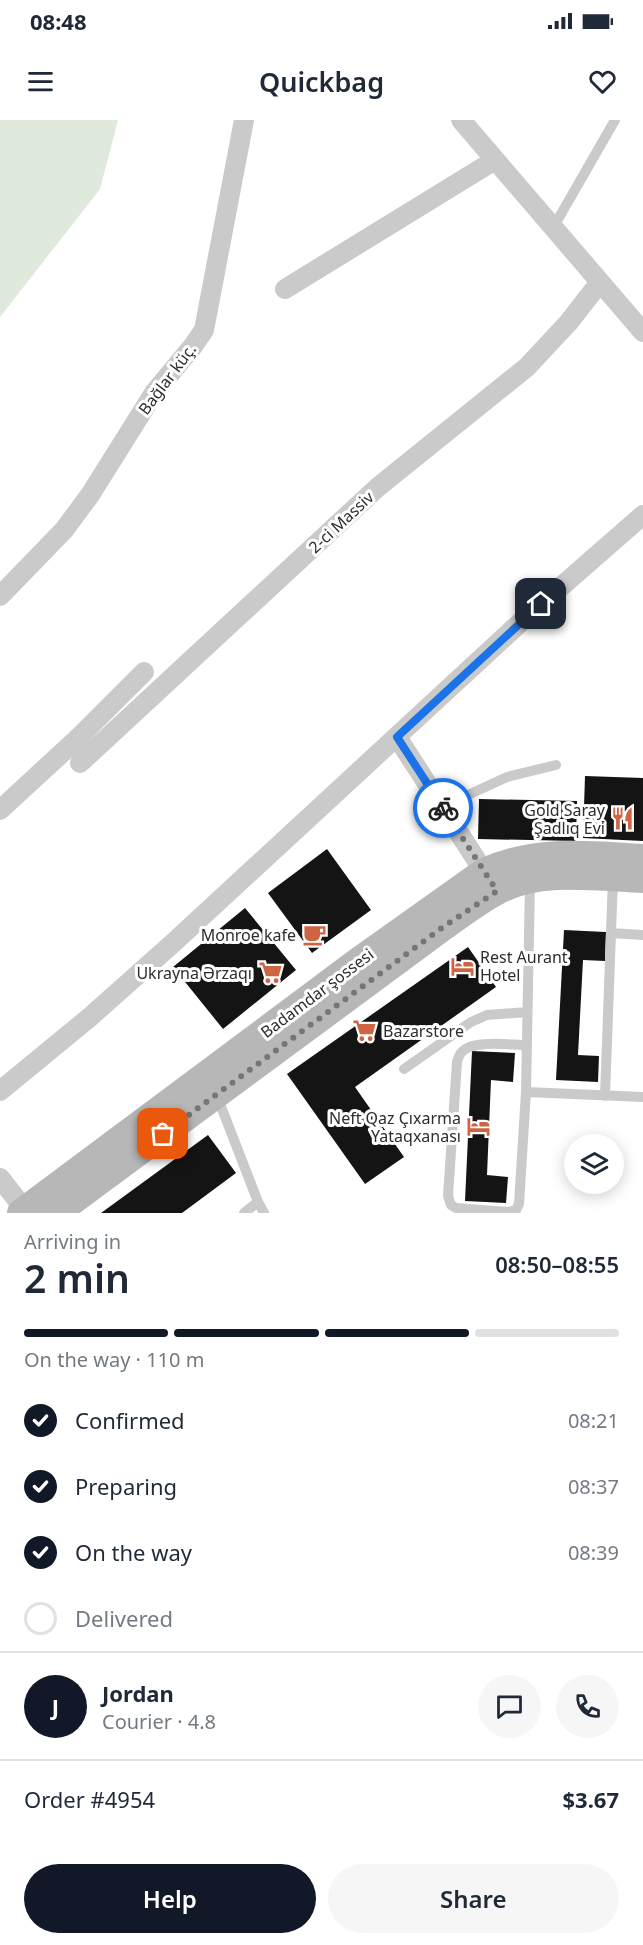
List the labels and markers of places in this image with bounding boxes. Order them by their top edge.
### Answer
pin [515,578,566,629]
place label: Gold Saray Şadlıq Evi [524,799,606,839]
restaurant icon: Gold Saray Şadlıq Evi [610,806,636,832]
cafe icon: Monroe kafe [301,922,327,948]
place label: Monroe kafe [201,924,296,946]
place label: Rest Aurant Hotel [480,946,568,986]
hotel icon: Rest Aurant Hotel [449,953,475,979]
supermarket icon: Ukrayna Ərzaqı [257,960,283,986]
place label: Ukrayna Ərzaqı [136,962,252,984]
supermarket icon: Bazarstore [352,1018,378,1044]
place label: Bazarstore [383,1020,464,1042]
place label: Neft Qaz Çıxarma Yataqxanası [329,1107,461,1147]
pin [137,1108,188,1159]
hotel icon: Neft Qaz Çıxarma Yataqxanası [466,1114,492,1140]

